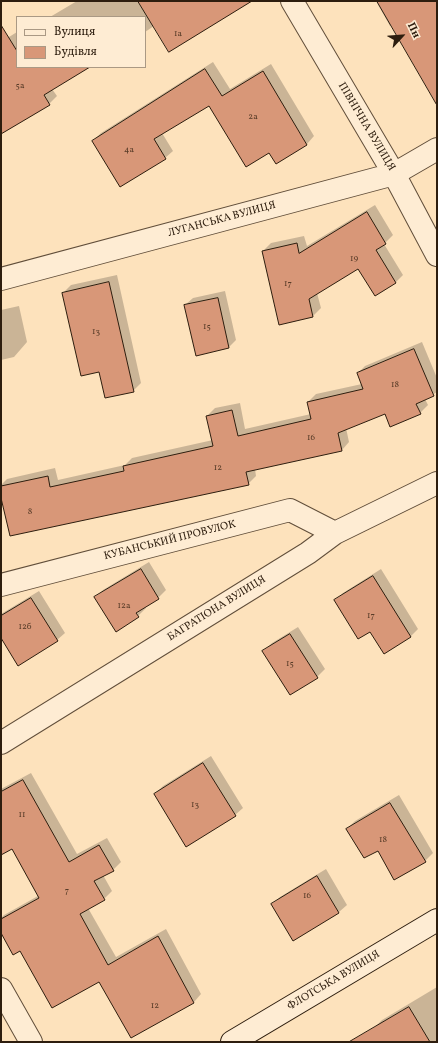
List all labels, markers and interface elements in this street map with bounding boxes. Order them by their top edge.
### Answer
legend [16,16,146,68]
north arrow [382,16,422,56]
text: Пн [403,20,423,41]
text: Вулиця [54,24,95,40]
house number: 1а [174,29,182,39]
text: Будівля [54,44,97,60]
street label: ПІВНІЧНА ВУЛИЦЯ [334,80,398,174]
house number: 5а [16,81,24,91]
house number: 2а [248,112,258,122]
house number: 4а [124,145,134,155]
street label: ЛУГАНСЬКА ВУЛИЦЯ [166,199,278,241]
house number: 19 [350,254,358,264]
house number: 17 [284,279,292,289]
house number: 15 [203,322,211,332]
house number: 13 [92,327,100,337]
house number: 18 [391,380,399,390]
house number: 16 [307,433,315,443]
house number: 12 [214,463,222,473]
house number: 8 [28,507,32,517]
street label: КУБАНСЬКИЙ ПРОВУЛОК [103,518,237,564]
street label: БАГРАТІОНА ВУЛИЦЯ [165,573,269,645]
house number: 12а [118,601,130,611]
house number: 17 [367,611,375,621]
house number: 12б [18,622,32,632]
house number: 15 [286,659,294,669]
house number: 13 [191,800,199,810]
house number: 11 [19,810,25,820]
house number: 18 [379,835,387,845]
house number: 7 [65,886,69,896]
house number: 16 [303,891,311,901]
street label: ФЛОТСЬКА ВУЛИЦЯ [285,948,383,1014]
house number: 12 [151,1001,159,1011]

